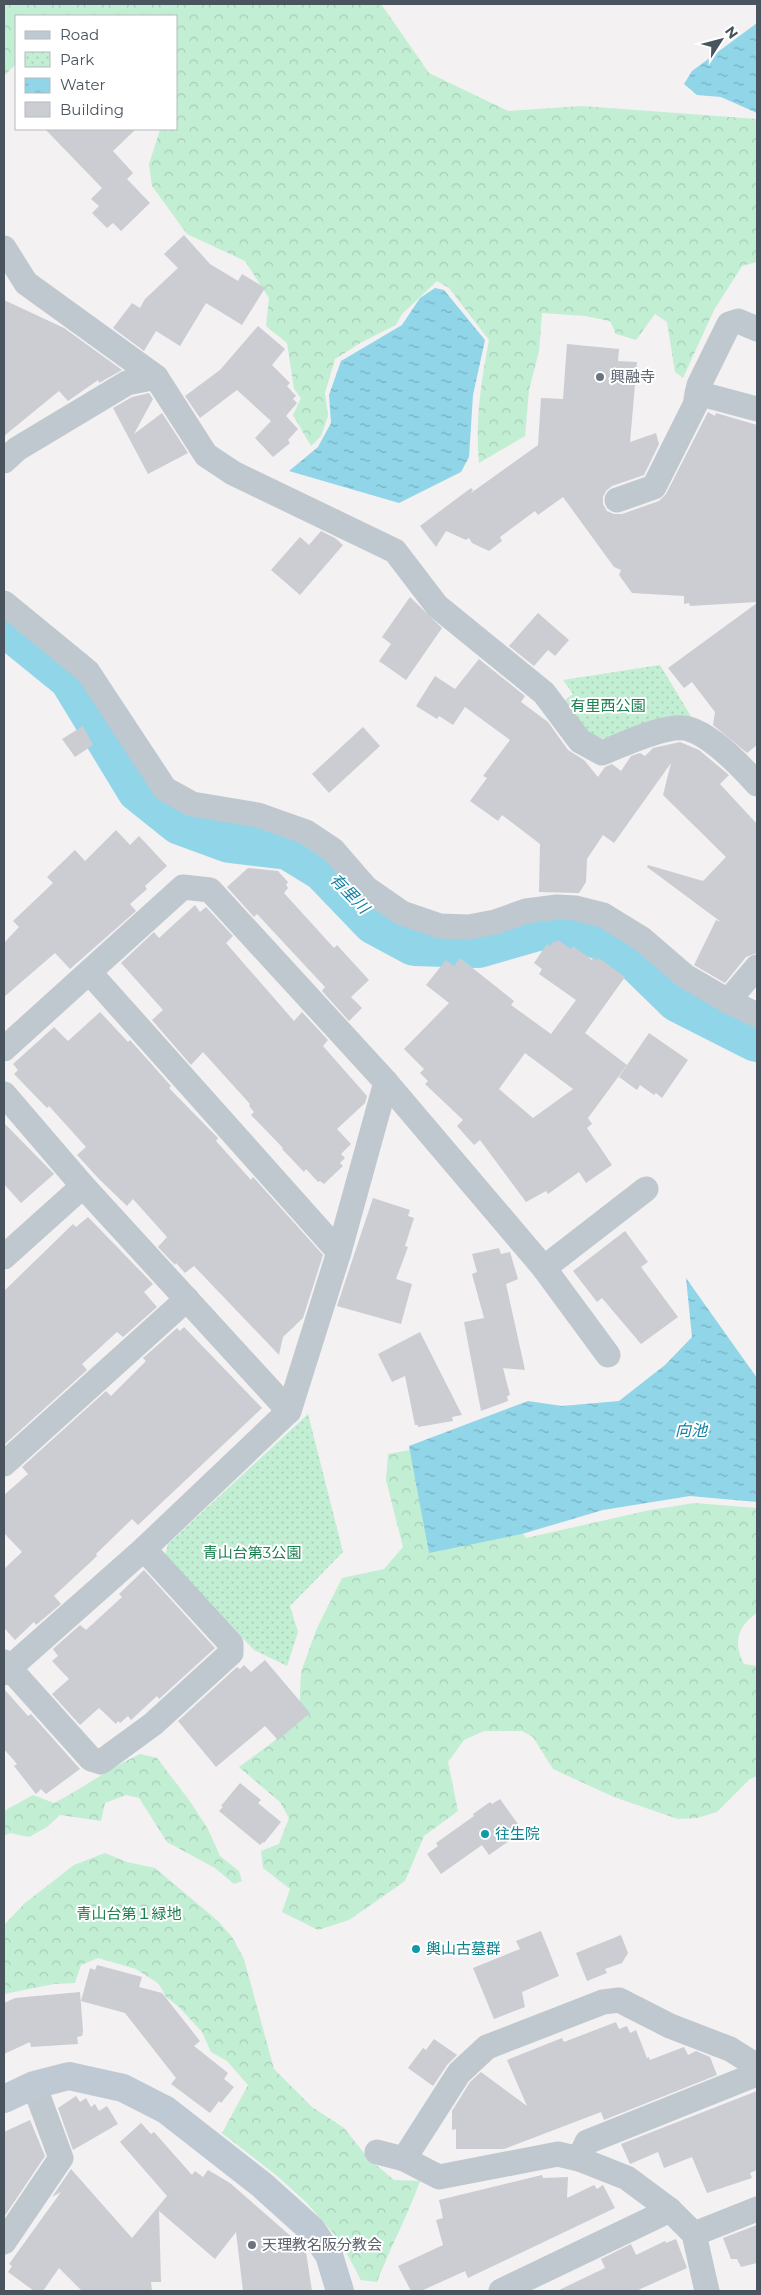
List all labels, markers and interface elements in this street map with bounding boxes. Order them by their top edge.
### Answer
legend [15,15,178,130]
north arrow [696,15,746,65]
text: N [721,22,742,42]
text: Road [60,25,99,44]
text: Park [60,50,94,69]
text: Water [60,75,106,94]
text: Building [60,100,124,119]
place label: 興融寺 [610,367,655,386]
marker: 興融寺 [594,371,606,383]
park label: 有里西公園 [570,696,646,715]
water label: 有里川 [326,869,375,919]
water label: 向池 [675,1421,709,1440]
park label: 青山台第3公園 [203,1543,301,1562]
place label: 往生院 [495,1824,540,1843]
marker: 往生院 [479,1828,491,1840]
park label: 青山台第１緑地 [76,1904,182,1923]
place label: 輿山古墓群 [426,1939,501,1958]
marker: 輿山古墓群 [410,1943,422,1955]
place label: 天理教名阪分教会 [262,2235,382,2254]
marker: 天理教名阪分教会 [246,2239,258,2251]

